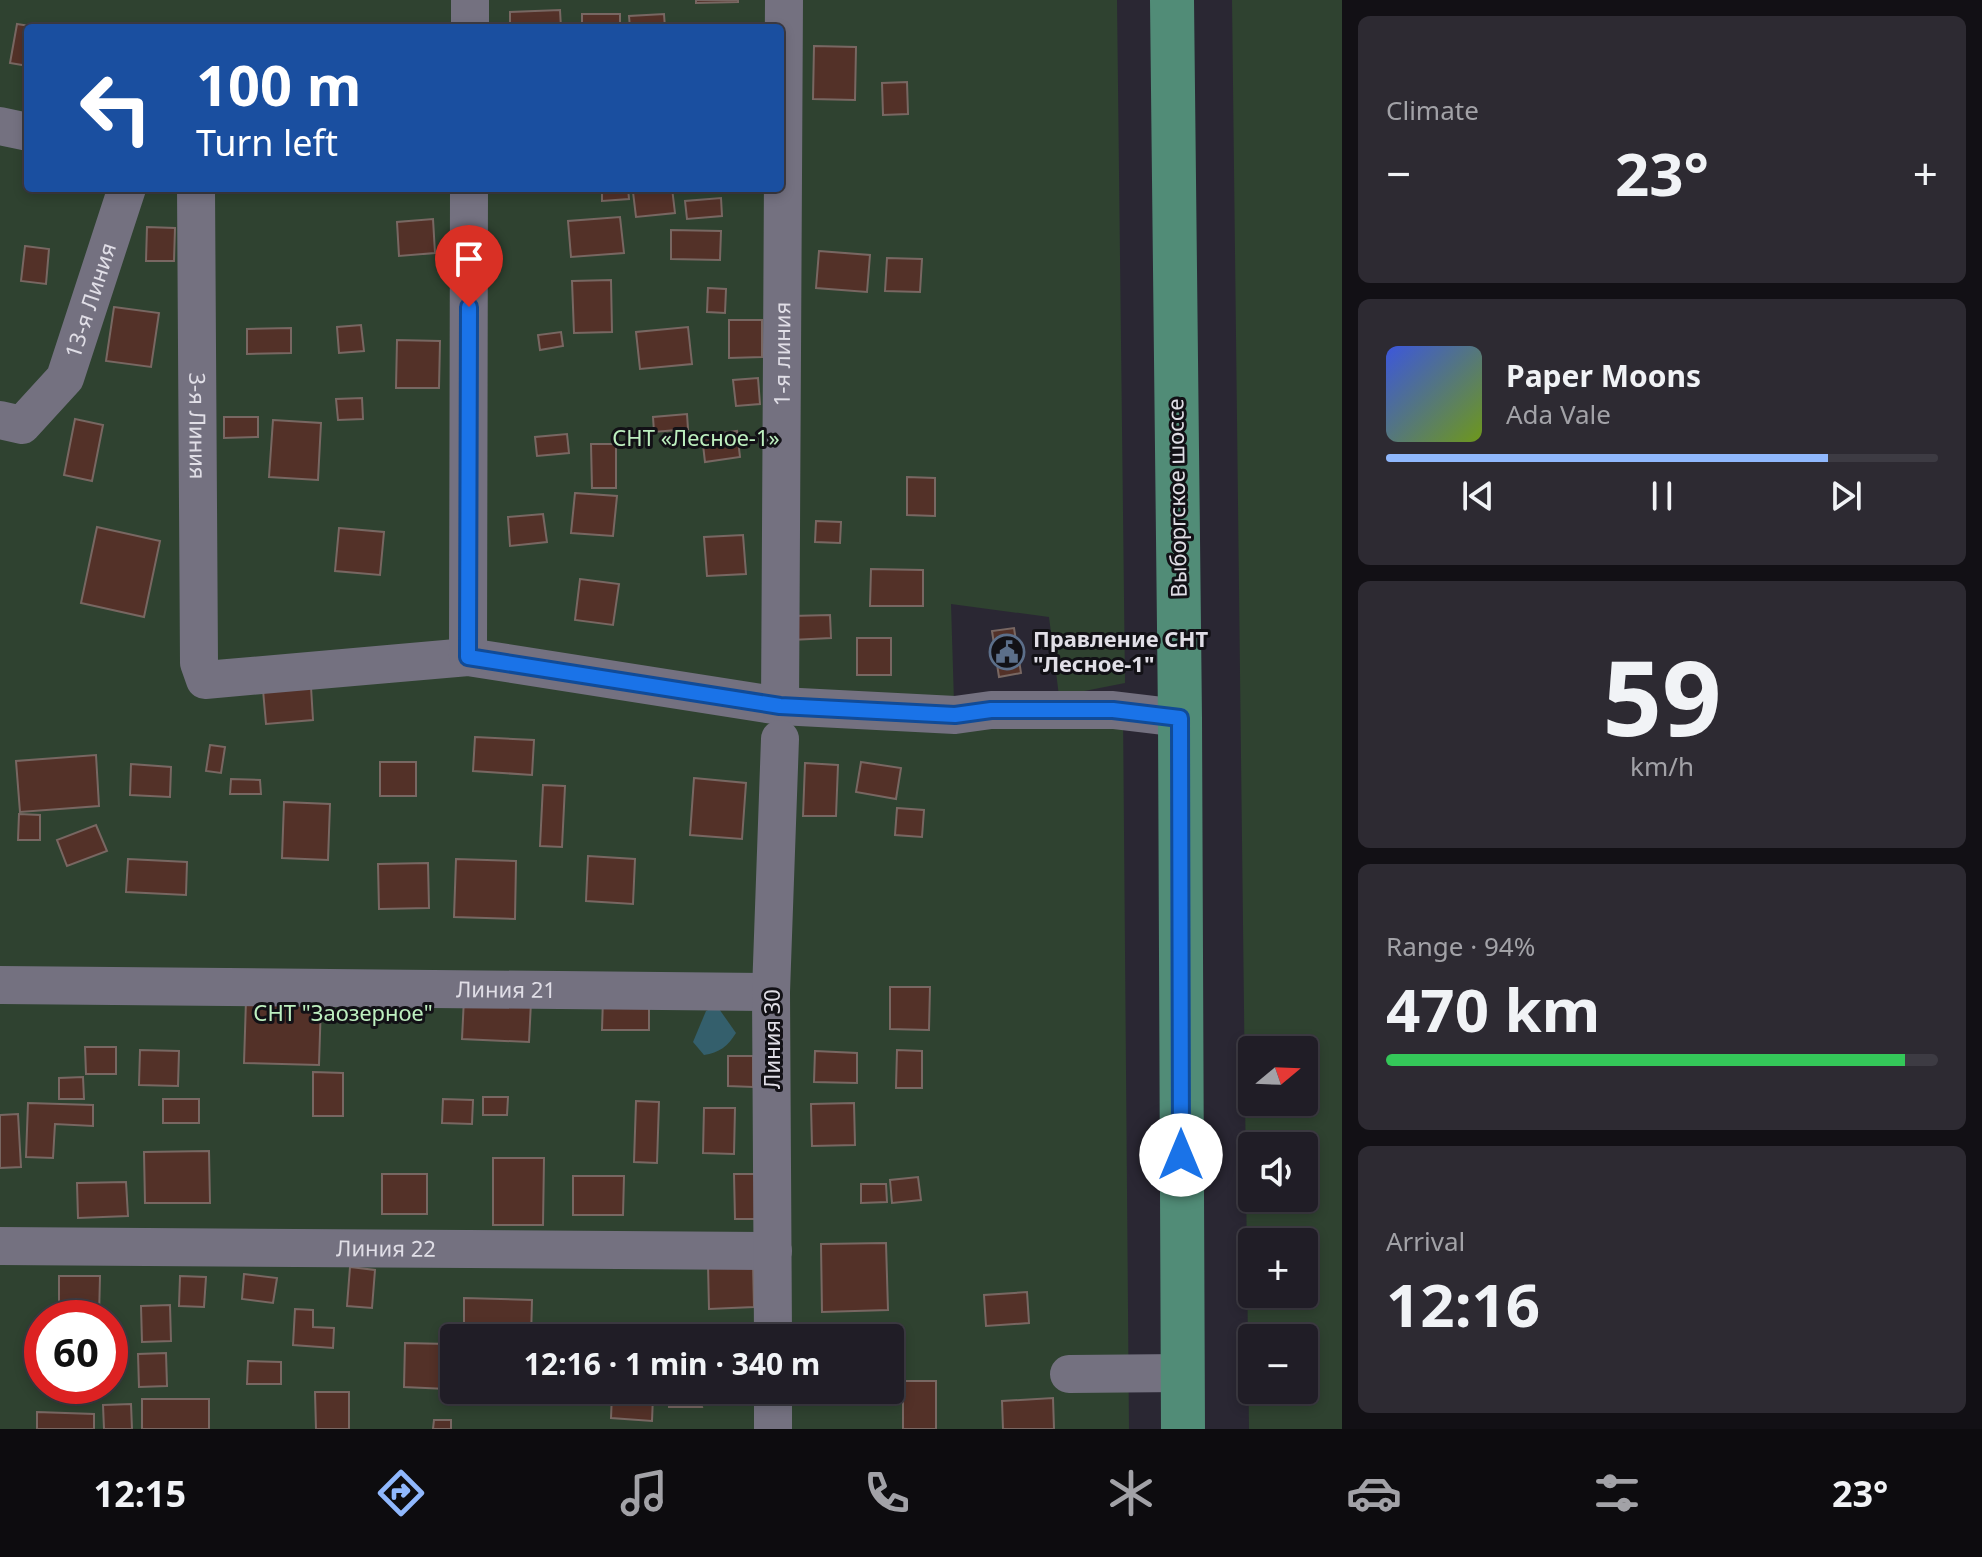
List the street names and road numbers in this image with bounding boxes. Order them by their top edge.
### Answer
street label: 13-я Линия [57,238,122,362]
street label: 1-я линия [766,302,796,406]
street label: 3-я Линия [183,372,214,480]
street label: Выборгское шоссе [1159,398,1193,598]
street label: Линия 21 [456,973,556,1004]
street label: Линия 30 [756,989,786,1089]
street label: Линия 22 [336,1232,436,1263]

